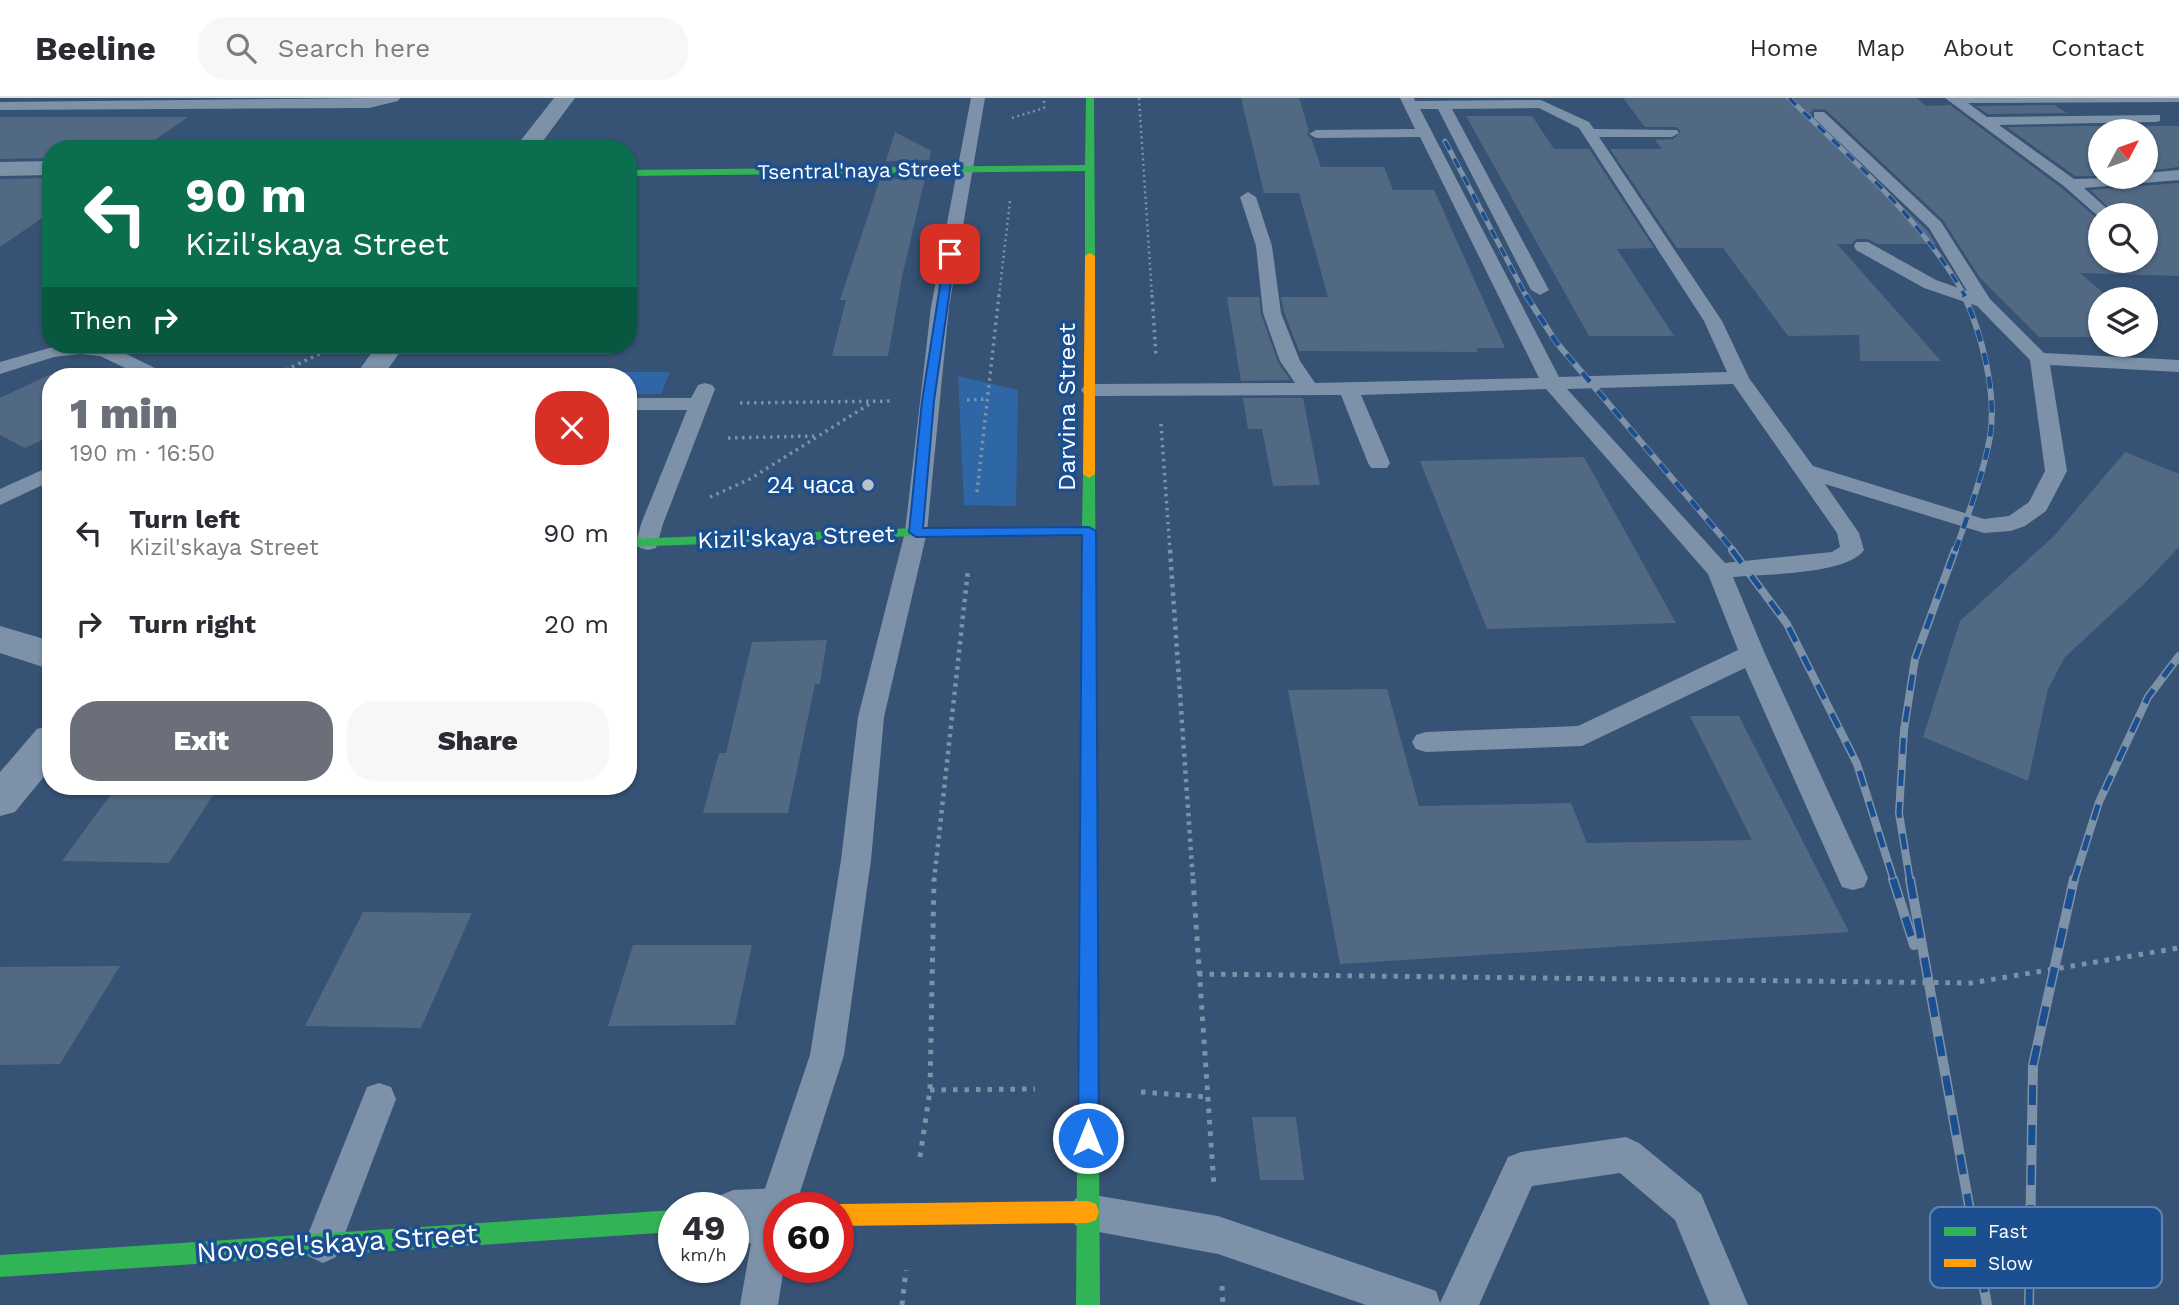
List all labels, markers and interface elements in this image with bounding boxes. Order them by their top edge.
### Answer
search box [198,17,688,80]
text: Beeline [35,29,156,68]
icon: search [222,29,260,67]
text: Search here [278,33,430,63]
text: Home [1750,34,1818,62]
text: Map [1856,34,1905,62]
text: About [1943,34,2013,62]
text: Contact [2051,34,2144,62]
north arrow [2088,119,2158,189]
map controls [2088,119,2158,357]
street label: Tsentral'naya Street [757,156,961,184]
text: 90 m [185,166,307,224]
icon: left [70,168,161,259]
button: search [2088,203,2158,273]
pin [920,224,980,284]
text: Kizil'skaya Street [185,225,449,263]
icon: arrive [931,235,969,273]
button: layers [2088,287,2158,357]
icon: right [146,301,184,339]
text: Then [70,305,132,335]
street label: Darvina Street [1053,323,1081,491]
text: 1 min [70,389,178,438]
button: close [535,391,609,465]
text: 190 m · 16:50 [70,440,215,467]
place label: 24 часа [767,471,855,499]
marker: 24 часа [860,477,876,493]
text: Turn left [129,504,240,534]
icon: left [70,514,108,552]
text: 90 m [543,518,609,548]
street label: Kizil'skaya Street [697,520,895,554]
text: Kizil'skaya Street [129,534,319,561]
icon: right [70,605,108,643]
text: Turn right [129,609,256,639]
text: 20 m [544,609,609,639]
button: Exit [70,701,333,781]
button: Share [347,701,609,781]
position arrow [1051,1101,1125,1175]
speed limit sign: 60 [763,1192,854,1283]
text: 49 [681,1207,726,1249]
legend [1930,1207,2162,1288]
street label: Novosel'skaya Street [195,1217,479,1269]
text: Fast [1988,1220,2027,1243]
text: km/h [680,1244,727,1265]
text: Slow [1988,1252,2033,1275]

